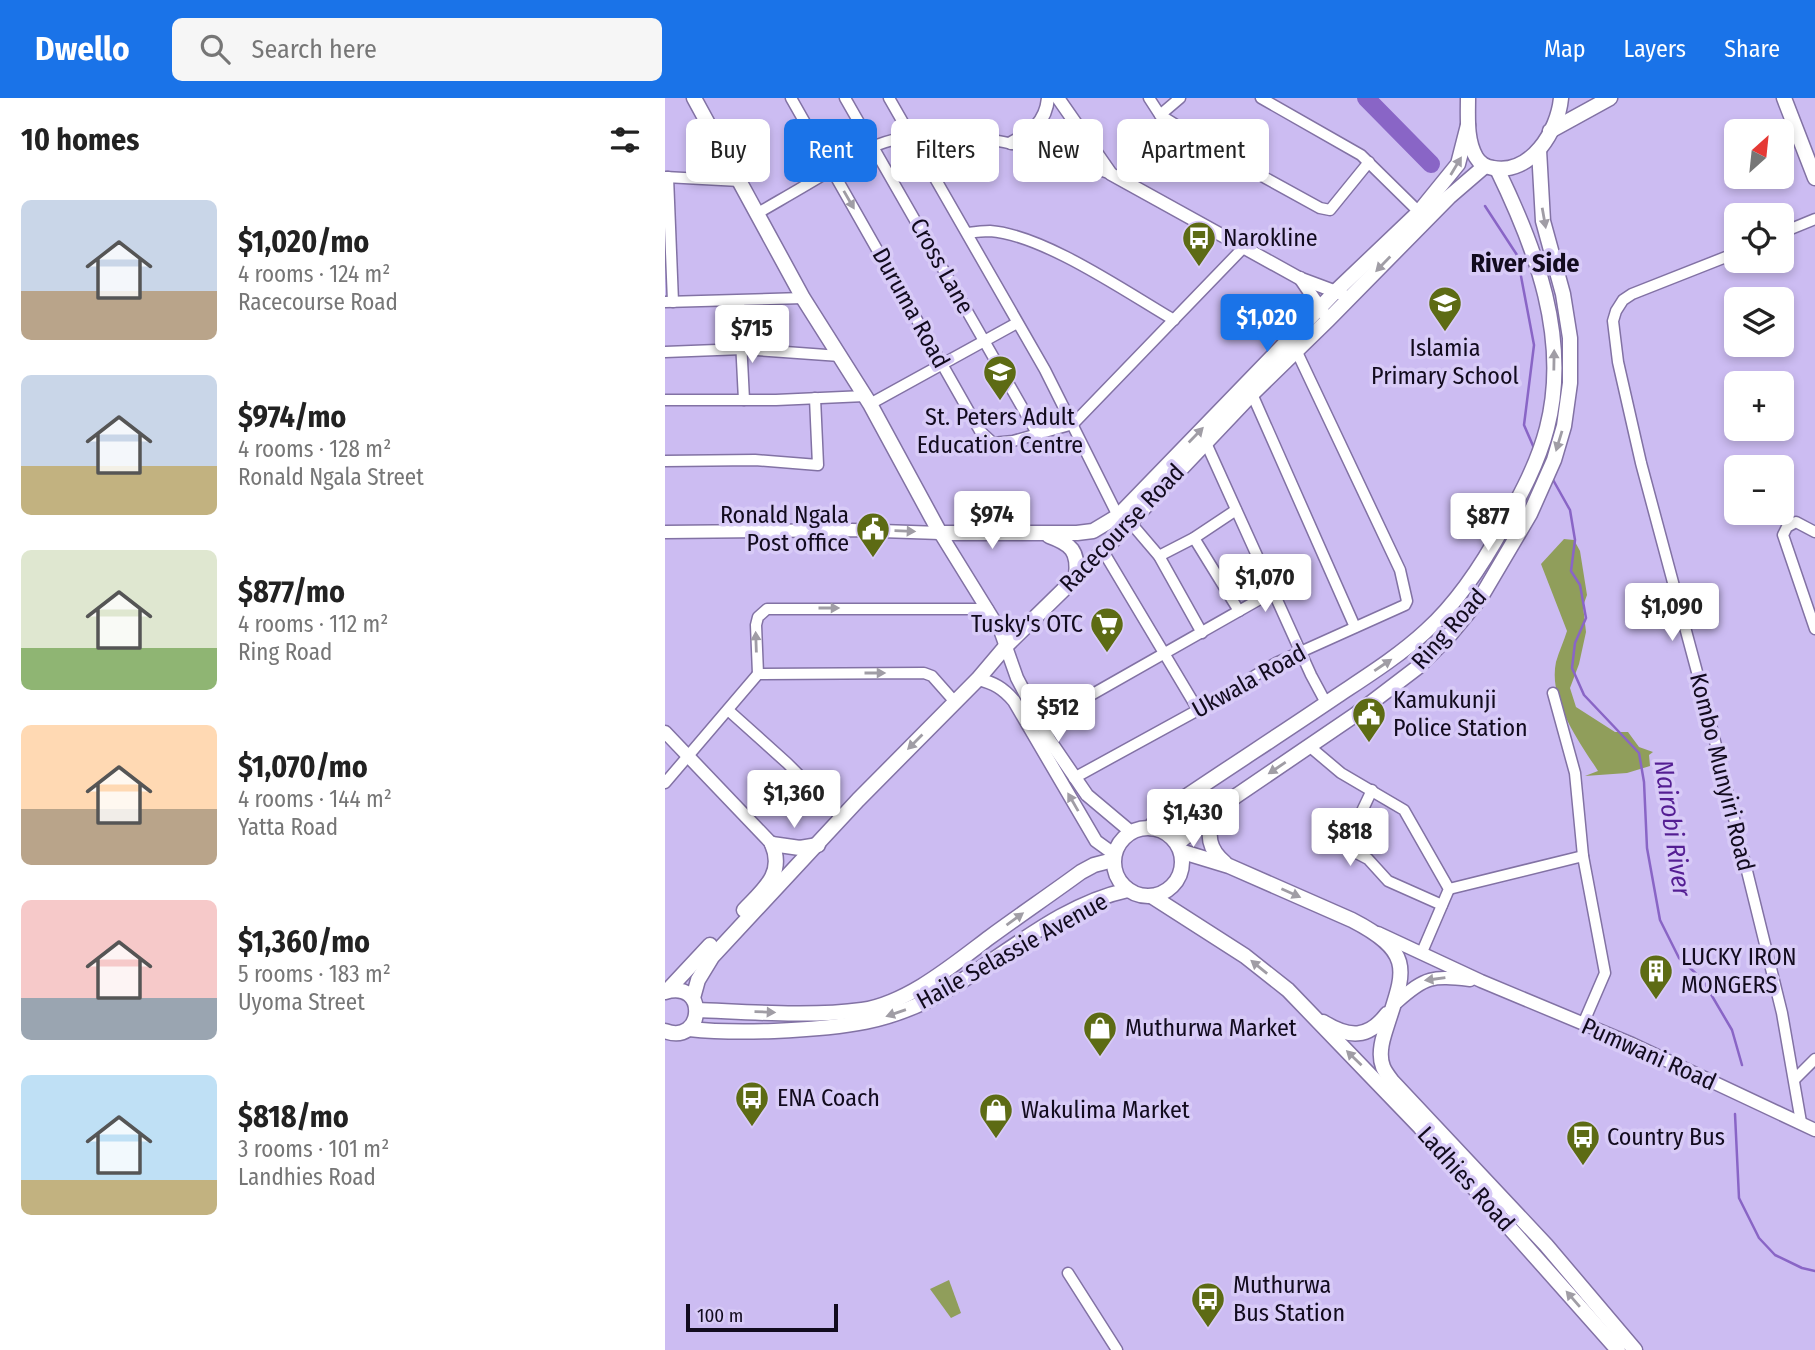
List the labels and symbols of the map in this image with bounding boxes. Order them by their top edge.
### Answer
north arrow [1724,119,1794,189]
one-way arrow [1449,157,1462,176]
one-way arrow [843,190,855,209]
one-way arrow [1538,207,1549,229]
street label: Cross Lane [904,213,980,319]
bus stop icon: Narokline [1180,219,1218,268]
place label: Narokline [1223,224,1318,252]
street label: Duruma Road [867,243,955,373]
district label: River Side [1470,248,1580,279]
one-way arrow [1374,256,1391,273]
school or university icon: Islamia Primary School [1426,284,1464,333]
pin: $1,020 [1210,294,1324,354]
pin: $715 [711,306,793,365]
place label: Islamia Primary School [1371,334,1519,390]
one-way arrow [1549,349,1560,371]
school or university icon: St. Peters Adult Education Centre [981,353,1019,402]
place label: St. Peters Adult Education Centre [917,403,1083,459]
one-way arrow [1187,427,1204,444]
one-way arrow [1554,431,1564,452]
street label: Racecourse Road [1054,458,1190,598]
pin: $974 [951,491,1033,551]
pin: $877 [1447,494,1529,553]
place label: Ronald Ngala Post office [720,501,849,557]
public building icon: Ronald Ngala Post office [854,510,892,559]
one-way arrow [894,526,916,537]
pin: $1,070 [1208,554,1322,614]
street label: Ring Road [1406,583,1492,675]
pin: $1,090 [1615,584,1729,643]
one-way arrow [819,602,841,614]
supermarket icon: Tusky's OTC [1088,605,1126,654]
place label: Tusky's OTC [971,610,1083,638]
one-way arrow [751,631,762,653]
street label: Ukwala Road [1187,638,1311,724]
one-way arrow [1374,658,1392,672]
one-way arrow [864,667,886,679]
street label: Kombo Munyiri Road [1684,670,1760,874]
pin: $512 [1017,684,1099,744]
place label: Kamukunji Police Station [1393,686,1528,742]
public building icon: Kamukunji Police Station [1350,695,1388,744]
one-way arrow [907,734,924,751]
water label: Nairobi River [1648,758,1698,899]
one-way arrow [1267,761,1287,774]
pin: $1,360 [737,770,851,830]
pin: $1,430 [1136,790,1250,849]
one-way arrow [1066,792,1079,811]
pin: $818 [1309,808,1391,868]
street label: Haile Selassie Avenue [912,887,1112,1015]
one-way arrow [1281,887,1301,899]
one-way arrow [1006,912,1024,926]
place label: LUCKY IRON MONGERS [1681,943,1797,999]
building icon: LUCKY IRON MONGERS [1637,952,1675,1001]
one-way arrow [1251,960,1268,975]
one-way arrow [1424,974,1446,985]
one-way arrow [754,1007,776,1018]
one-way arrow [885,1008,906,1019]
shop icon: Muthurwa Market [1081,1009,1119,1058]
street label: Pumwani Road [1577,1012,1721,1096]
place label: Muthurwa Market [1125,1014,1297,1042]
one-way arrow [1346,1050,1363,1066]
bus stop icon: ENA Coach [733,1079,771,1128]
place label: ENA Coach [777,1084,880,1112]
shop icon: Wakulima Market [977,1091,1015,1140]
place label: Wakulima Market [1021,1096,1190,1124]
bus stop icon: Country Bus [1564,1118,1602,1167]
street label: Ladhies Road [1412,1121,1520,1237]
place label: Country Bus [1607,1123,1725,1151]
place label: Muthurwa Bus Station [1233,1271,1345,1327]
bus stop icon: Muthurwa Bus Station [1189,1280,1227,1329]
one-way arrow [1566,1290,1581,1307]
scale bar [686,1301,838,1333]

